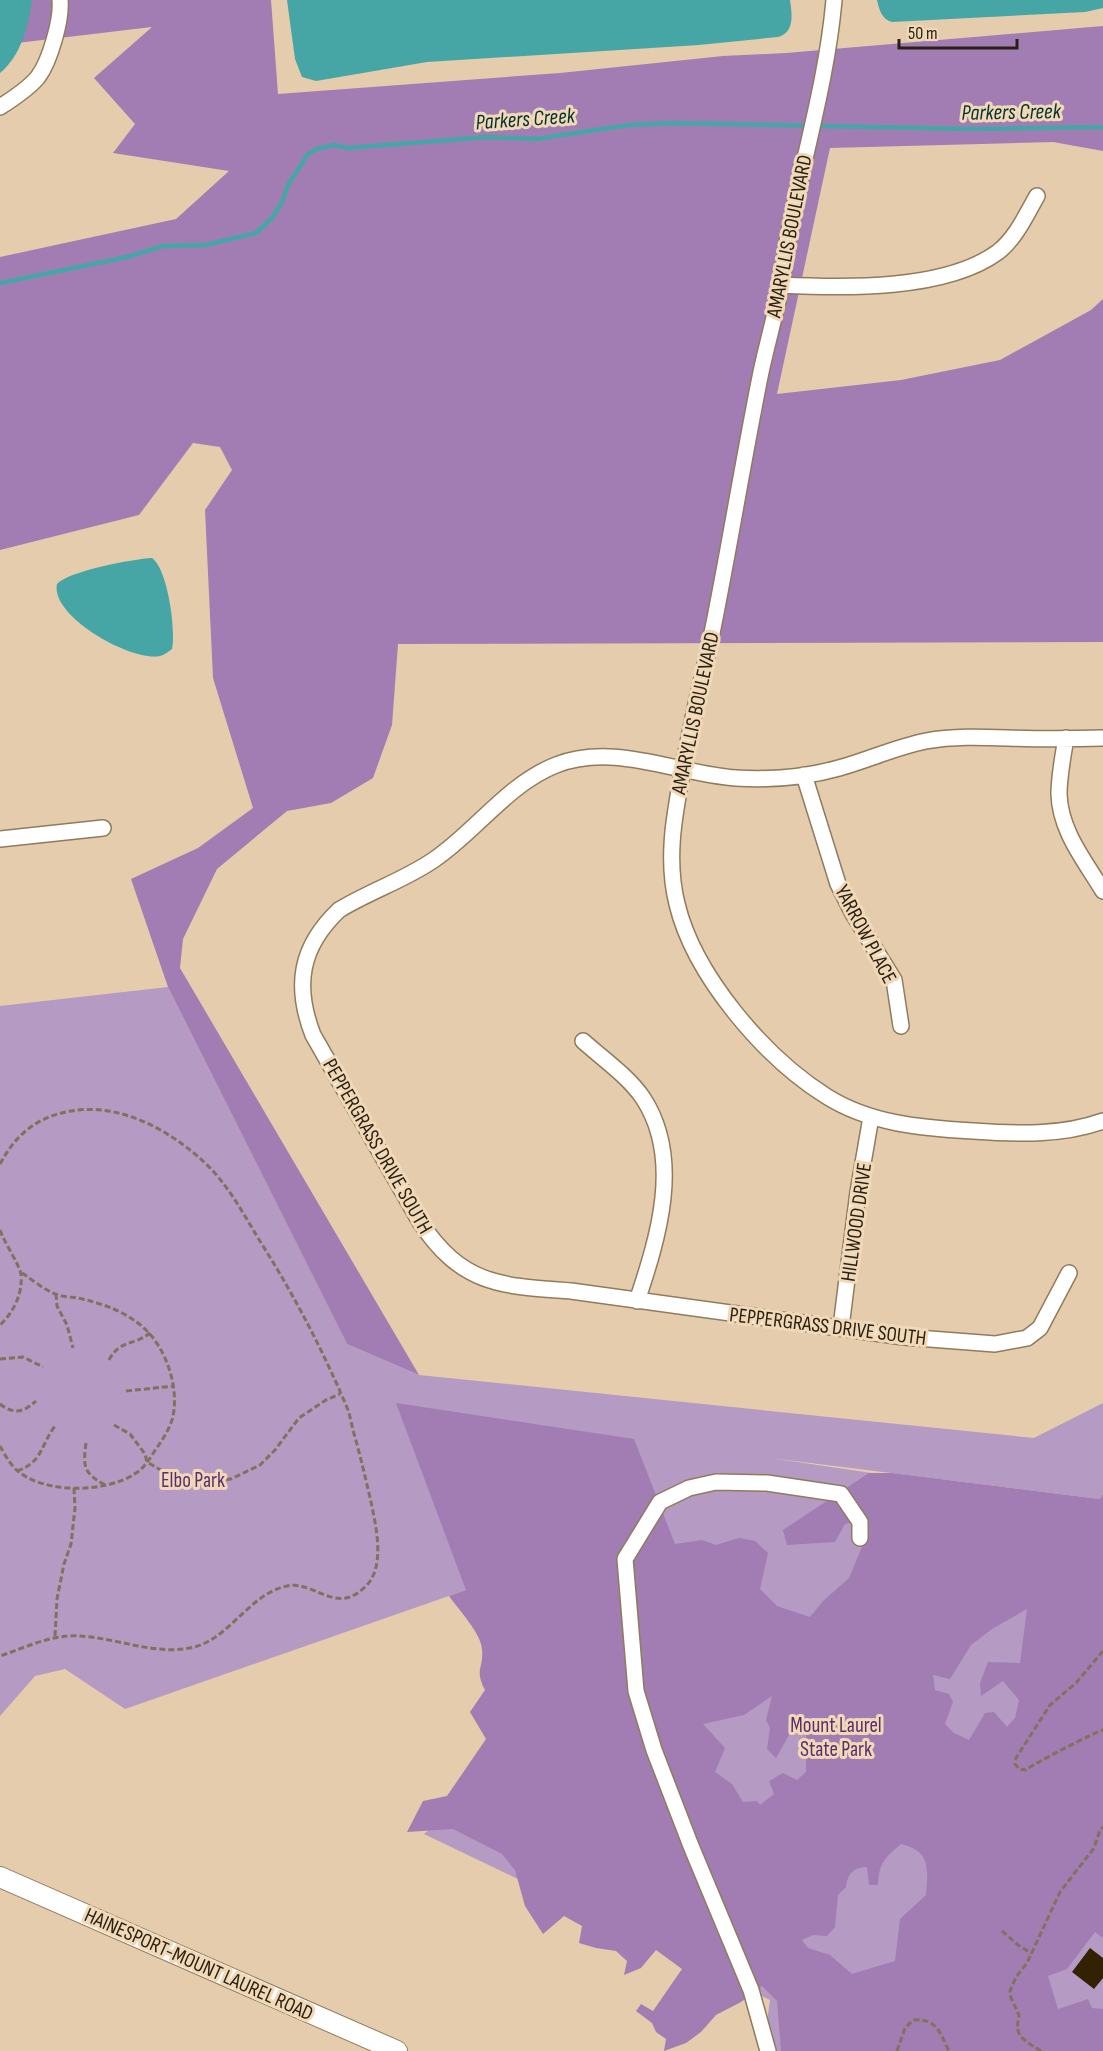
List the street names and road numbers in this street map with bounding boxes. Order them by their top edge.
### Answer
street label: AMARYLLIS BOULEVARD [761,153,818,321]
street label: AMARYLLIS BOULEVARD [666,630,725,797]
street label: YARROW PLACE [829,881,902,988]
street label: PEPPERGRASS DRIVE SOUTH [317,1054,438,1238]
street label: HILLWOOD DRIVE [836,1161,877,1283]
street label: PEPPERGRASS DRIVE SOUTH [728,1302,928,1351]
street label: HAINESPORT-MOUNT LAUREL ROAD [81,1903,317,2026]

